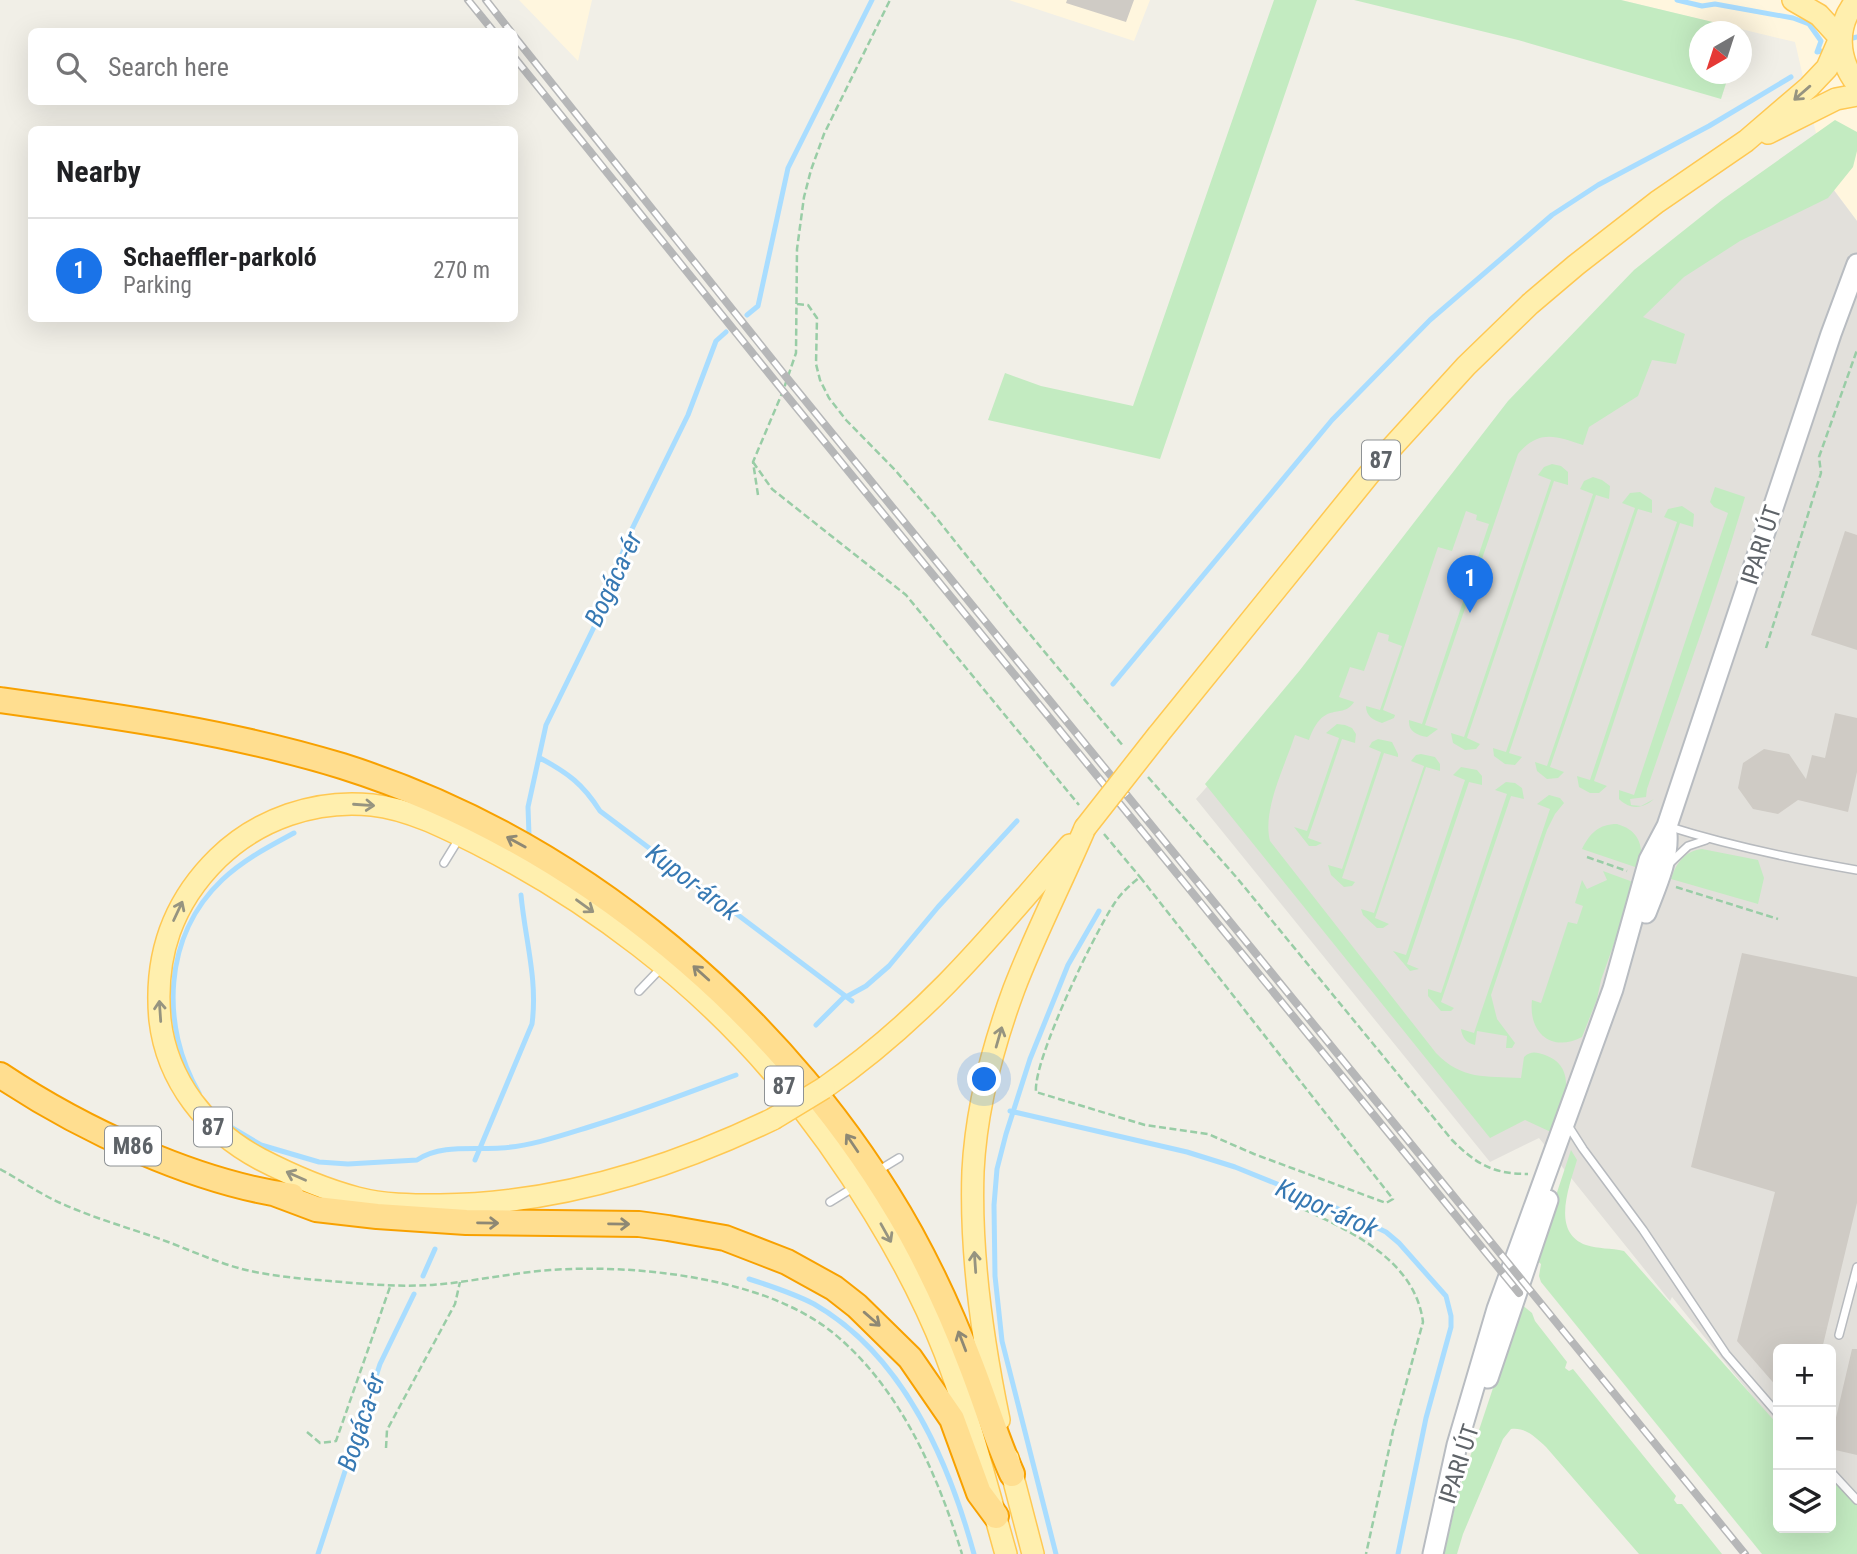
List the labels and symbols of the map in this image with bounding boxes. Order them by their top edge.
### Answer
north arrow [1689,21,1752,84]
one-way arrow [1793,85,1811,101]
road number: 87 [1362,440,1400,480]
street label: IPARI ÚT [1735,502,1787,588]
water label: Bogáca-ér [578,526,648,631]
pin: 1 [1447,555,1493,613]
one-way arrow [353,798,376,811]
one-way arrow [506,835,526,849]
water label: Kupor-árok [641,837,746,927]
one-way arrow [575,899,594,913]
one-way arrow [172,901,185,922]
one-way arrow [692,965,710,981]
one-way arrow [153,1000,166,1023]
one-way arrow [993,1026,1006,1048]
your location [967,1062,1001,1096]
road number: 87 [765,1066,803,1106]
road number: 87 [194,1108,232,1146]
road number: M86 [105,1126,161,1166]
one-way arrow [845,1134,859,1153]
one-way arrow [286,1169,307,1182]
water label: Kupor-árok [1271,1172,1383,1244]
one-way arrow [476,1216,499,1229]
one-way arrow [608,1217,631,1230]
one-way arrow [880,1222,893,1243]
one-way arrow [969,1251,982,1274]
one-way arrow [863,1311,881,1327]
one-way arrow [954,1331,967,1353]
water label: Bogáca-ér [331,1368,391,1474]
street label: IPARI ÚT [1433,1421,1485,1507]

